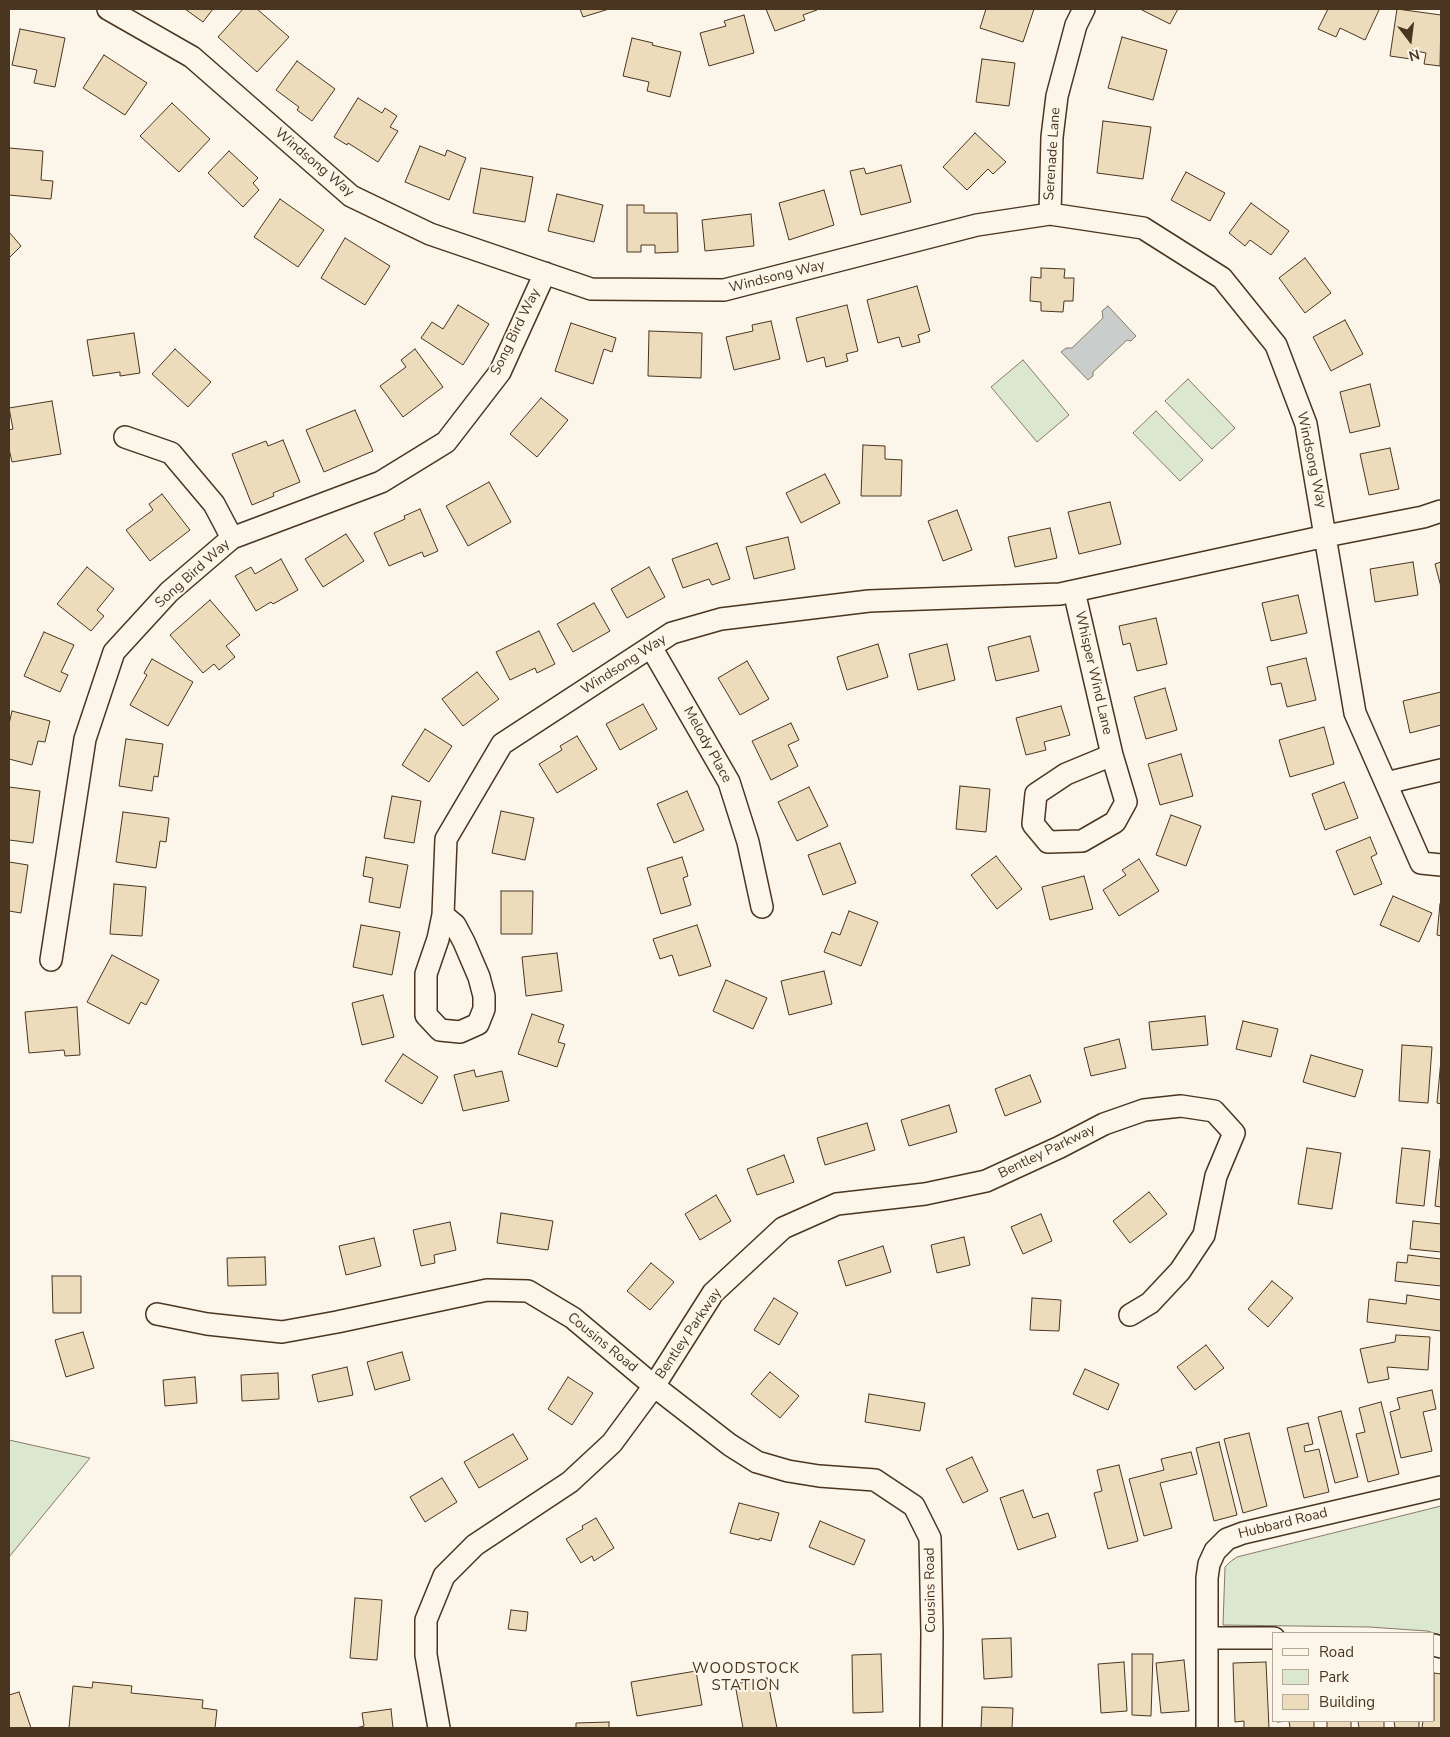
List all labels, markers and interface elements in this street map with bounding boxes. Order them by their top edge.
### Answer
north arrow [1385,15,1435,65]
text: N [1406,44,1422,66]
street label: Serenade Lane [1041,107,1065,201]
street label: Windsong Way [271,125,357,201]
street label: Windsong Way [727,257,827,297]
street label: Song Bird Way [488,286,544,378]
street label: Windsong Way [1293,410,1329,510]
street label: Song Bird Way [152,536,234,612]
street label: Whisper Wind Lane [1071,610,1115,736]
street label: Windsong Way [578,631,670,699]
street label: Melody Place [679,704,735,786]
street label: Bentley Parkway [996,1121,1098,1183]
street label: Bentley Parkway [652,1285,726,1383]
street label: Cousins Road [564,1310,640,1376]
street label: Hubbard Road [1237,1505,1329,1543]
street label: Cousins Road [922,1547,940,1633]
legend [1272,1632,1435,1722]
text: Road [1319,1642,1354,1662]
district label: WOODSTOCK STATION [691,1660,801,1695]
text: Park [1319,1667,1349,1687]
text: Building [1319,1692,1375,1712]

